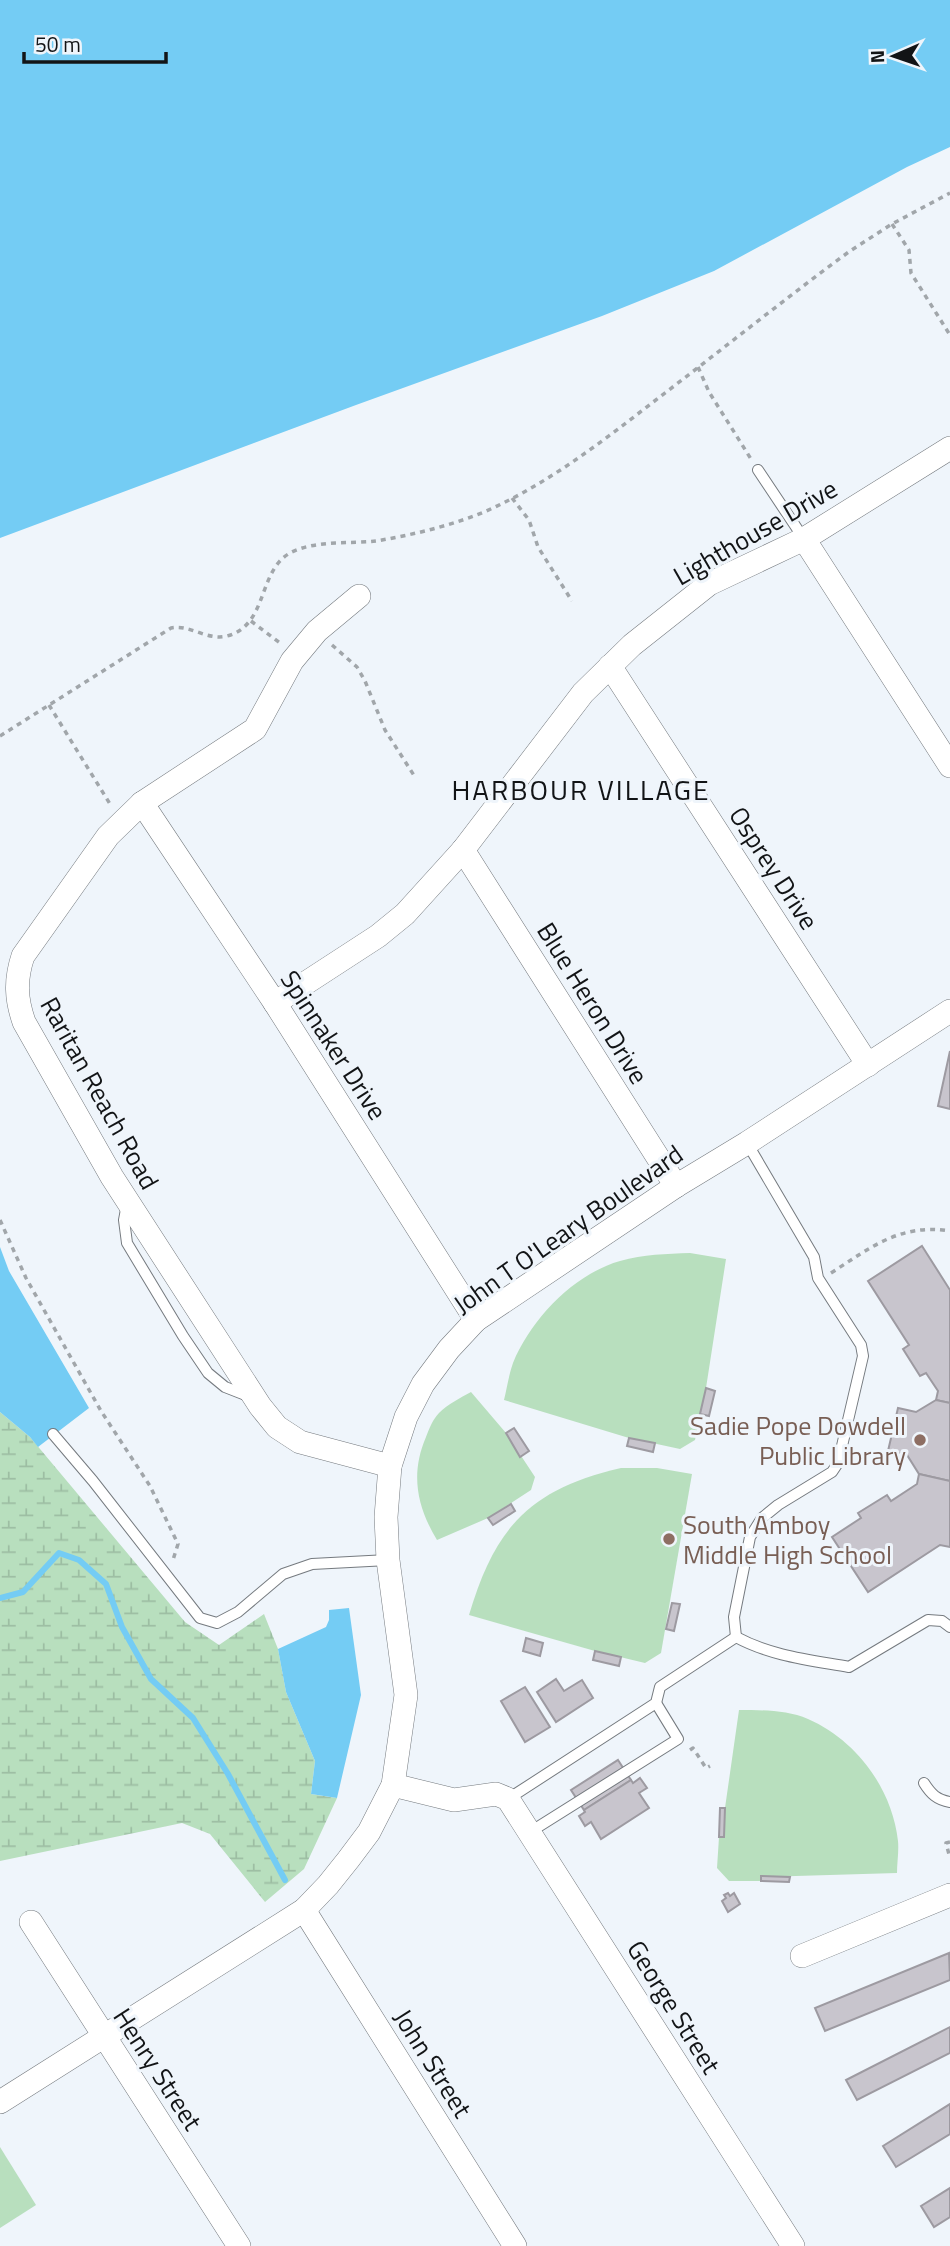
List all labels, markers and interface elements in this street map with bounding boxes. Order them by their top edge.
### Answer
scale bar [24,21,166,65]
north arrow [859,21,929,91]
text: 50 m [35,28,81,60]
text: N [862,50,891,64]
street label: Lighthouse Drive [666,469,844,595]
district label: HARBOUR VILLAGE [451,768,711,811]
street label: Osprey Drive [720,799,828,937]
street label: Blue Heron Drive [528,915,658,1091]
street label: Spinnaker Drive [271,963,397,1127]
street label: Raritan Reach Road [31,990,169,1196]
street label: John T O'Leary Boulevard [445,1135,691,1323]
place label: Sadie Pope Dowdell Public Library [690,1406,906,1475]
marker: Sadie Pope Dowdell Public Library [912,1432,928,1448]
place label: South Amboy Middle High School [683,1505,892,1574]
marker: South Amboy Middle High School [661,1531,677,1547]
street label: George Street [617,1933,731,2081]
street label: Henry Street [104,2000,212,2138]
street label: John Street [384,2001,482,2125]

